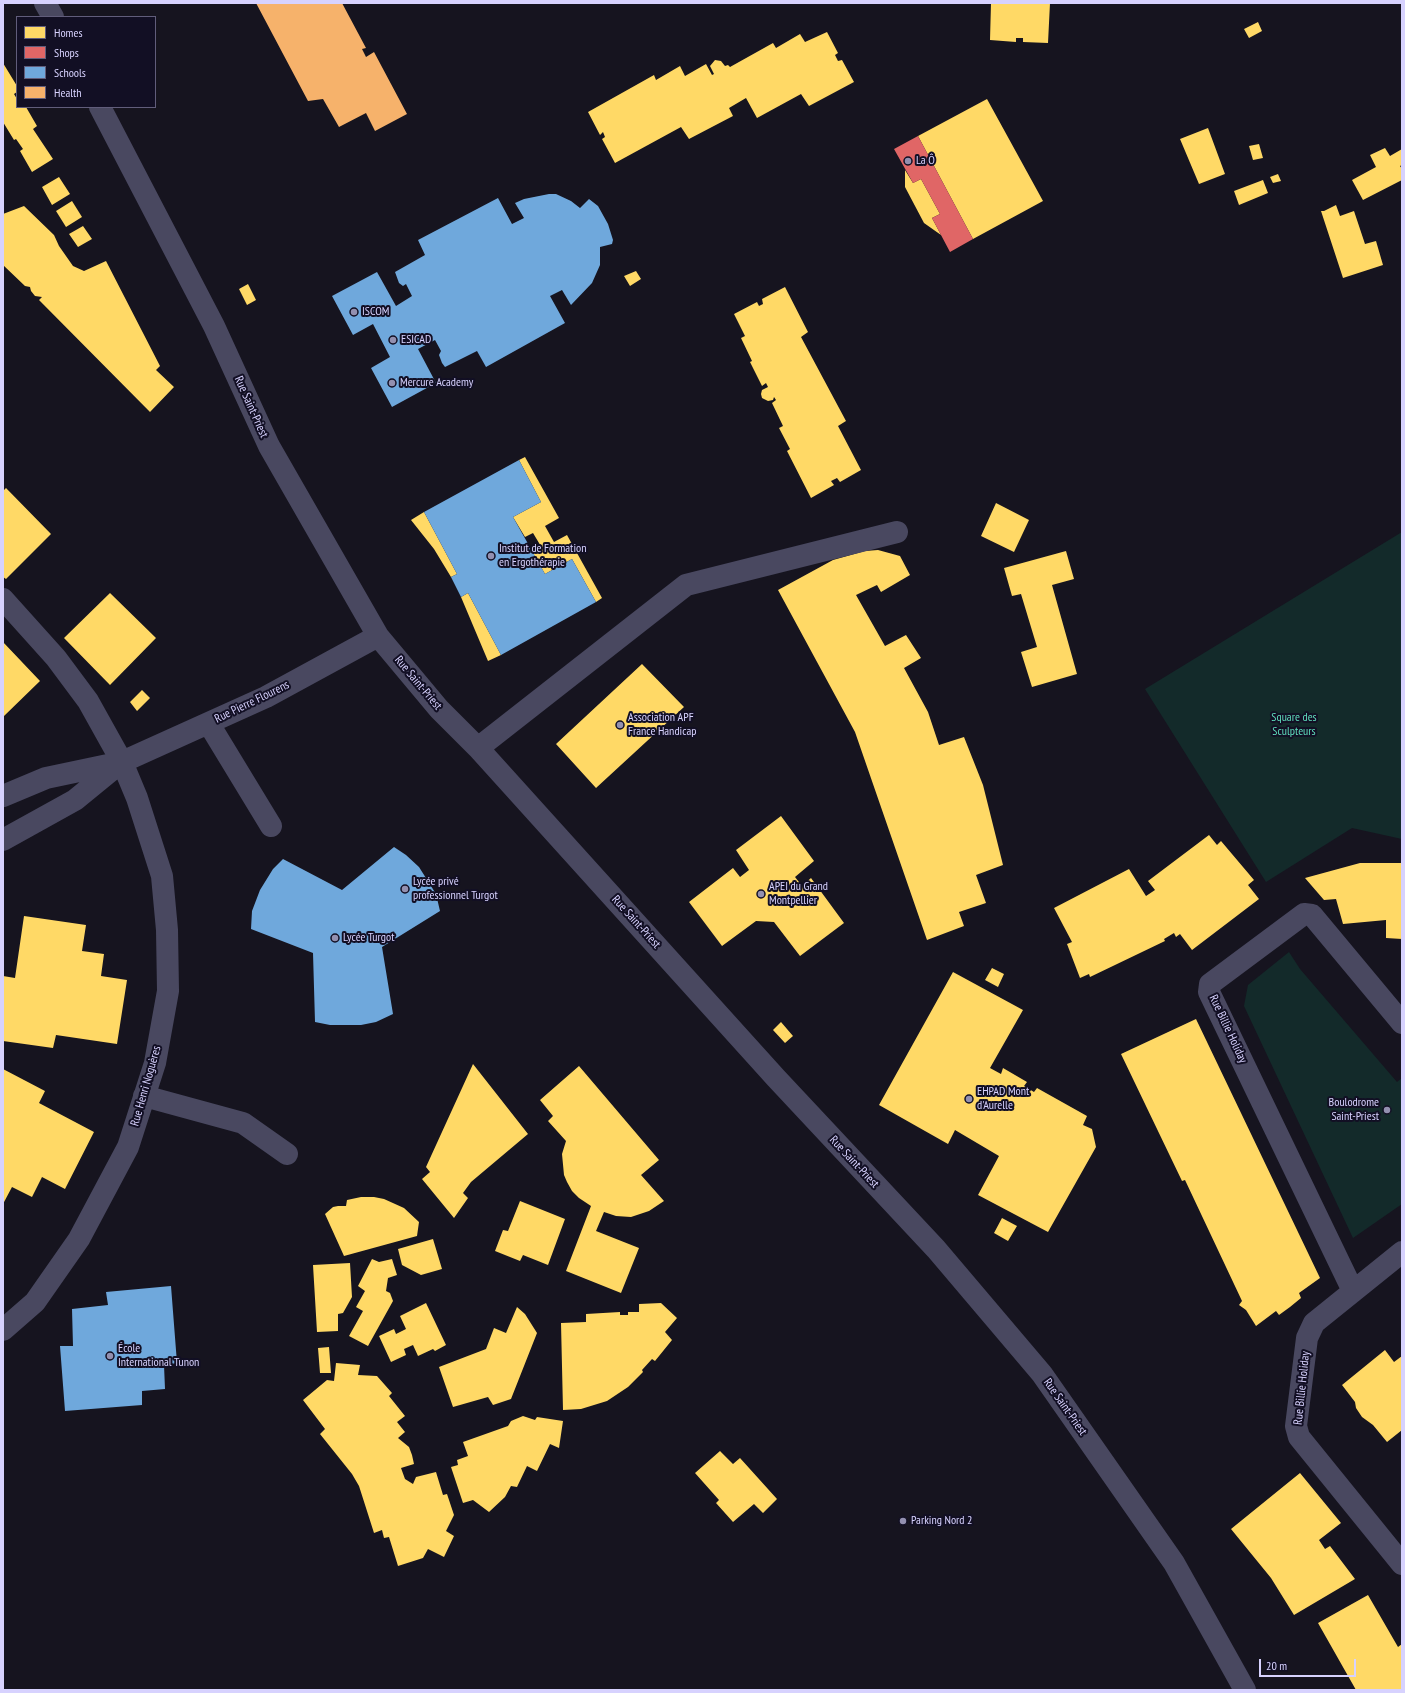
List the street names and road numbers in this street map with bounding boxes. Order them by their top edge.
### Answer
street label: Rue Saint-Priest [231,374,271,440]
street label: Rue Saint-Priest [391,653,445,713]
street label: Rue Pierre Flourens [212,678,292,726]
street label: Rue Saint-Priest [609,893,663,951]
street label: Rue Billie Holiday [1206,992,1250,1066]
street label: Rue Henri Noguères [128,1044,164,1128]
street label: Rue Saint-Priest [826,1133,882,1191]
street label: Rue Billie Holiday [1291,1350,1313,1426]
street label: Rue Saint-Priest [1040,1376,1090,1438]

